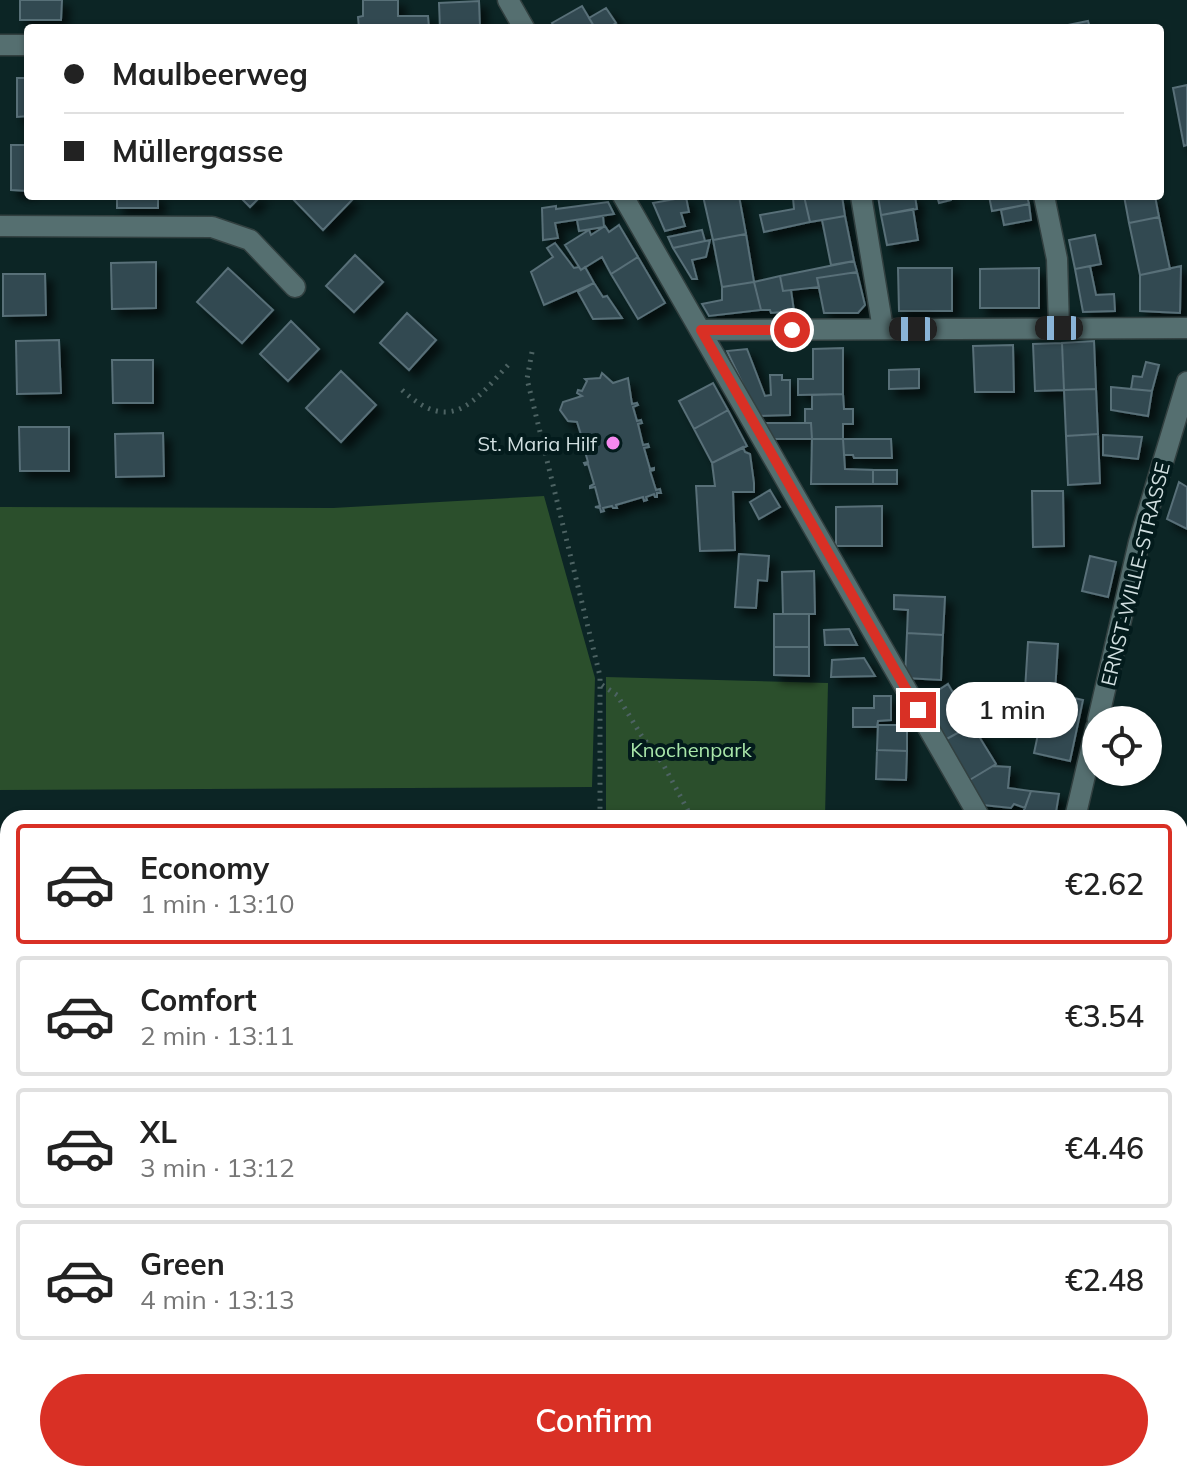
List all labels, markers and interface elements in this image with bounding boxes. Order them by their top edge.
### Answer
text: Maulbeerweg [112,55,308,93]
text: Müllergasse [112,132,283,170]
route start [774,312,810,348]
car [1035,316,1083,340]
car [889,317,937,341]
place label: St. Maria Hilf [478,431,597,456]
marker: St. Maria Hilf [604,434,622,452]
street label: ERNST-WILLE-STRASSE [1095,460,1175,688]
callout: 1 min [946,682,1078,738]
route end [900,692,936,728]
text: 1 min [978,693,1046,726]
map controls [1082,706,1162,786]
button: locate [1082,706,1162,786]
park label: Knochenpark [630,737,752,762]
icon: car [44,848,116,920]
text: Economy [140,849,269,887]
text: €2.62 [1065,865,1144,903]
text: 1 min · 13:10 [140,887,295,920]
icon: car [44,980,116,1052]
text: Comfort [140,981,257,1019]
text: €3.54 [1065,997,1144,1035]
text: 2 min · 13:11 [140,1019,295,1052]
icon: car [44,1112,116,1184]
text: XL [140,1113,177,1151]
text: €4.46 [1065,1129,1144,1167]
text: 3 min · 13:12 [140,1151,295,1184]
icon: car [44,1244,116,1316]
text: Green [140,1245,225,1283]
text: €2.48 [1065,1261,1144,1299]
text: 4 min · 13:13 [140,1283,295,1316]
button: Confirm [40,1374,1148,1466]

